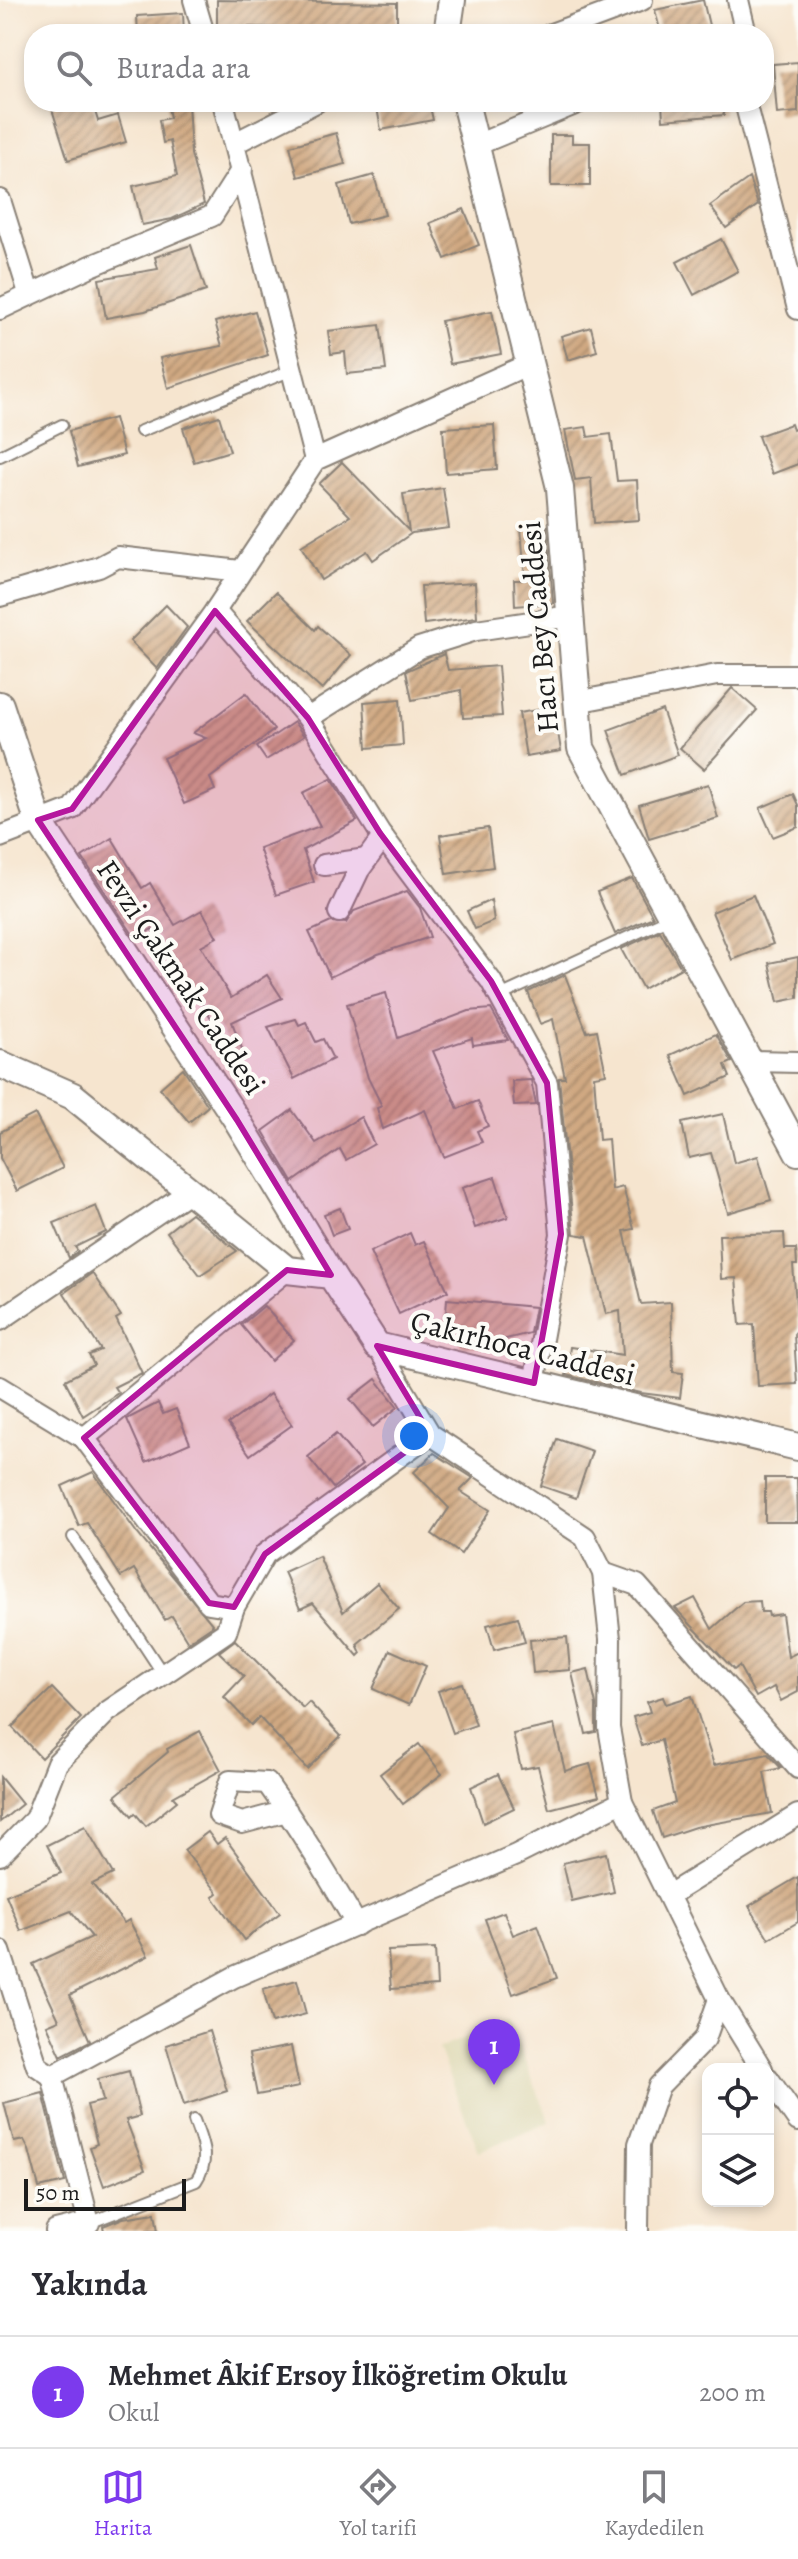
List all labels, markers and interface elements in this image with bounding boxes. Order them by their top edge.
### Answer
search box [24,24,774,112]
icon: search [52,46,96,90]
text: Burada ara [116,48,251,88]
street label: Hacı Bey Caddesi [510,519,568,735]
street label: Fevzi Çakmak Caddesi [87,852,275,1102]
street label: Çakırhoca Caddesi [407,1301,639,1395]
your location [394,1416,434,1456]
pin: 1 [468,2019,520,2085]
map controls [702,2063,774,2207]
button: locate [702,2063,774,2135]
button: layers [702,2135,774,2207]
scale bar [24,2175,186,2211]
text: 50 m [36,2178,80,2208]
text: Yakında [32,2260,148,2307]
text: Mehmet Âkif Ersoy İlköğretim Okulu [108,2355,567,2395]
text: 1 [53,2375,63,2410]
text: 200 m [699,2375,766,2410]
text: Okul [108,2395,159,2430]
tab: Harita [94,2465,152,2543]
tab: Yol tarifi [340,2465,417,2543]
tab: Kaydedilen [604,2465,704,2543]

